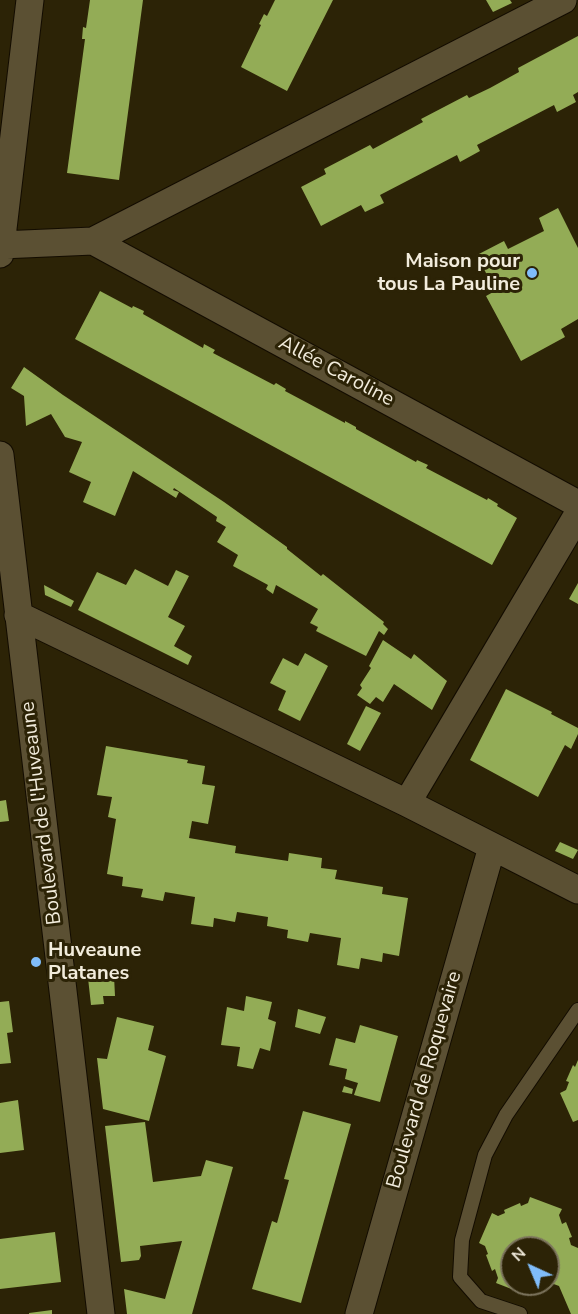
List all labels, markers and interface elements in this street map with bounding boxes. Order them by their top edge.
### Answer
place label: Maison pour tous La Pauline [377,250,520,297]
marker: Maison pour tous La Pauline [525,266,539,280]
street label: Allée Caroline [274,332,398,412]
street label: Boulevard de l'Huveaune [16,700,68,926]
place label: Huveaune Platanes [48,939,141,986]
marker: Huveaune Platanes [29,955,43,969]
street label: Boulevard de Roquevaire [382,969,468,1191]
north arrow [500,1236,560,1296]
text: N [507,1242,531,1267]

